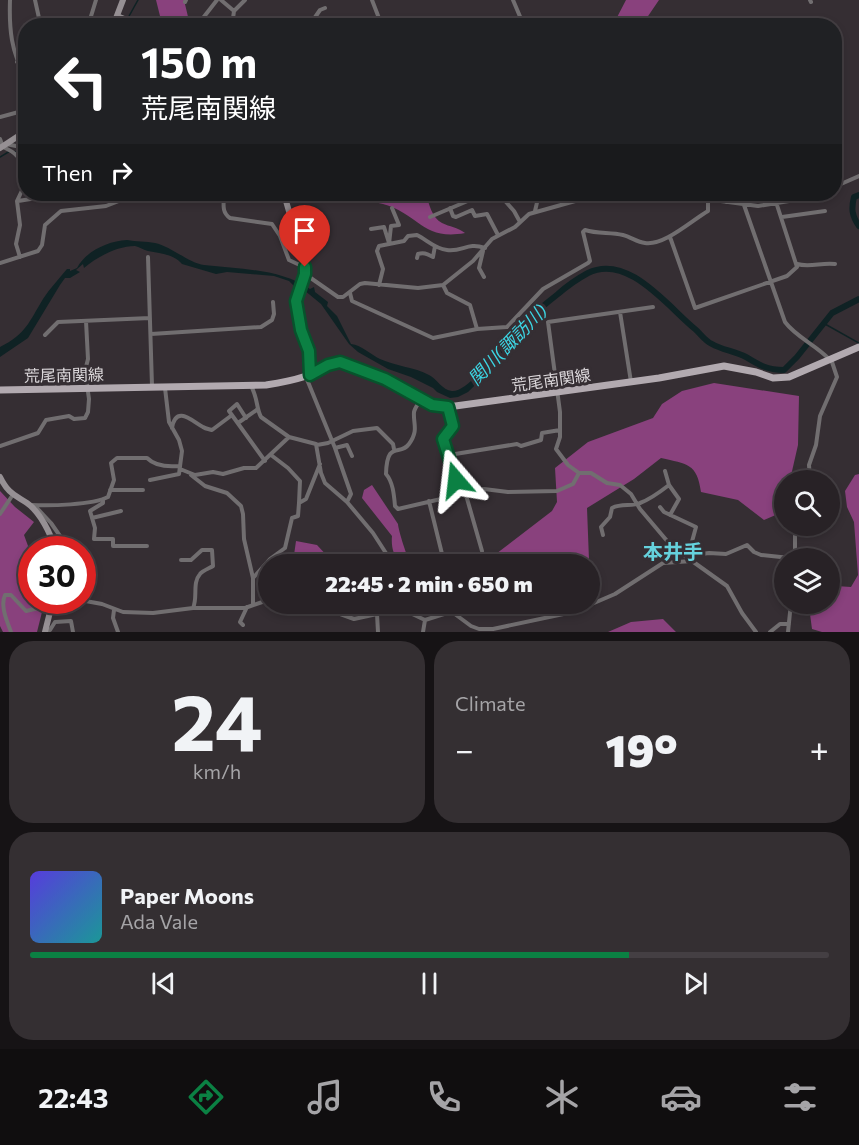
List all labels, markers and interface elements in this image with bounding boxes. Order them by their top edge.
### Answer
text: 150 m [141,35,257,87]
icon: left [42,42,120,120]
text: 荒尾南関線 [141,91,276,124]
icon: right [105,156,138,189]
text: Then [42,159,93,186]
pin [279,205,330,267]
icon: arrive [288,214,321,247]
water label: 関川(諏訪川) [463,299,551,389]
street label: 荒尾南関線 [24,364,104,385]
street label: 荒尾南関線 [510,365,592,394]
position arrow [424,448,488,512]
map controls [774,470,840,614]
button: search [774,470,840,536]
speed limit sign: 30 [18,536,96,614]
district label: 本井手 [643,539,703,563]
button: layers [774,548,840,614]
text: 22:45 · 2 min · 650 m [325,570,533,597]
text: 24 [171,672,263,767]
text: Climate [455,691,525,715]
text: 19° [606,721,678,776]
text: − [455,728,474,769]
text: + [810,728,829,769]
text: km/h [193,759,241,783]
text: Paper Moons [120,882,254,909]
text: Ada Vale [120,909,198,933]
icon: previous [147,967,180,1000]
icon: pause [413,967,446,1000]
icon: next [679,967,712,1000]
icon: directions [185,1076,227,1118]
icon: music [304,1076,346,1118]
icon: phone [423,1076,465,1118]
icon: climate [541,1076,583,1118]
icon: car [660,1076,702,1118]
icon: filters [779,1076,821,1118]
text: 22:43 [38,1081,109,1114]

